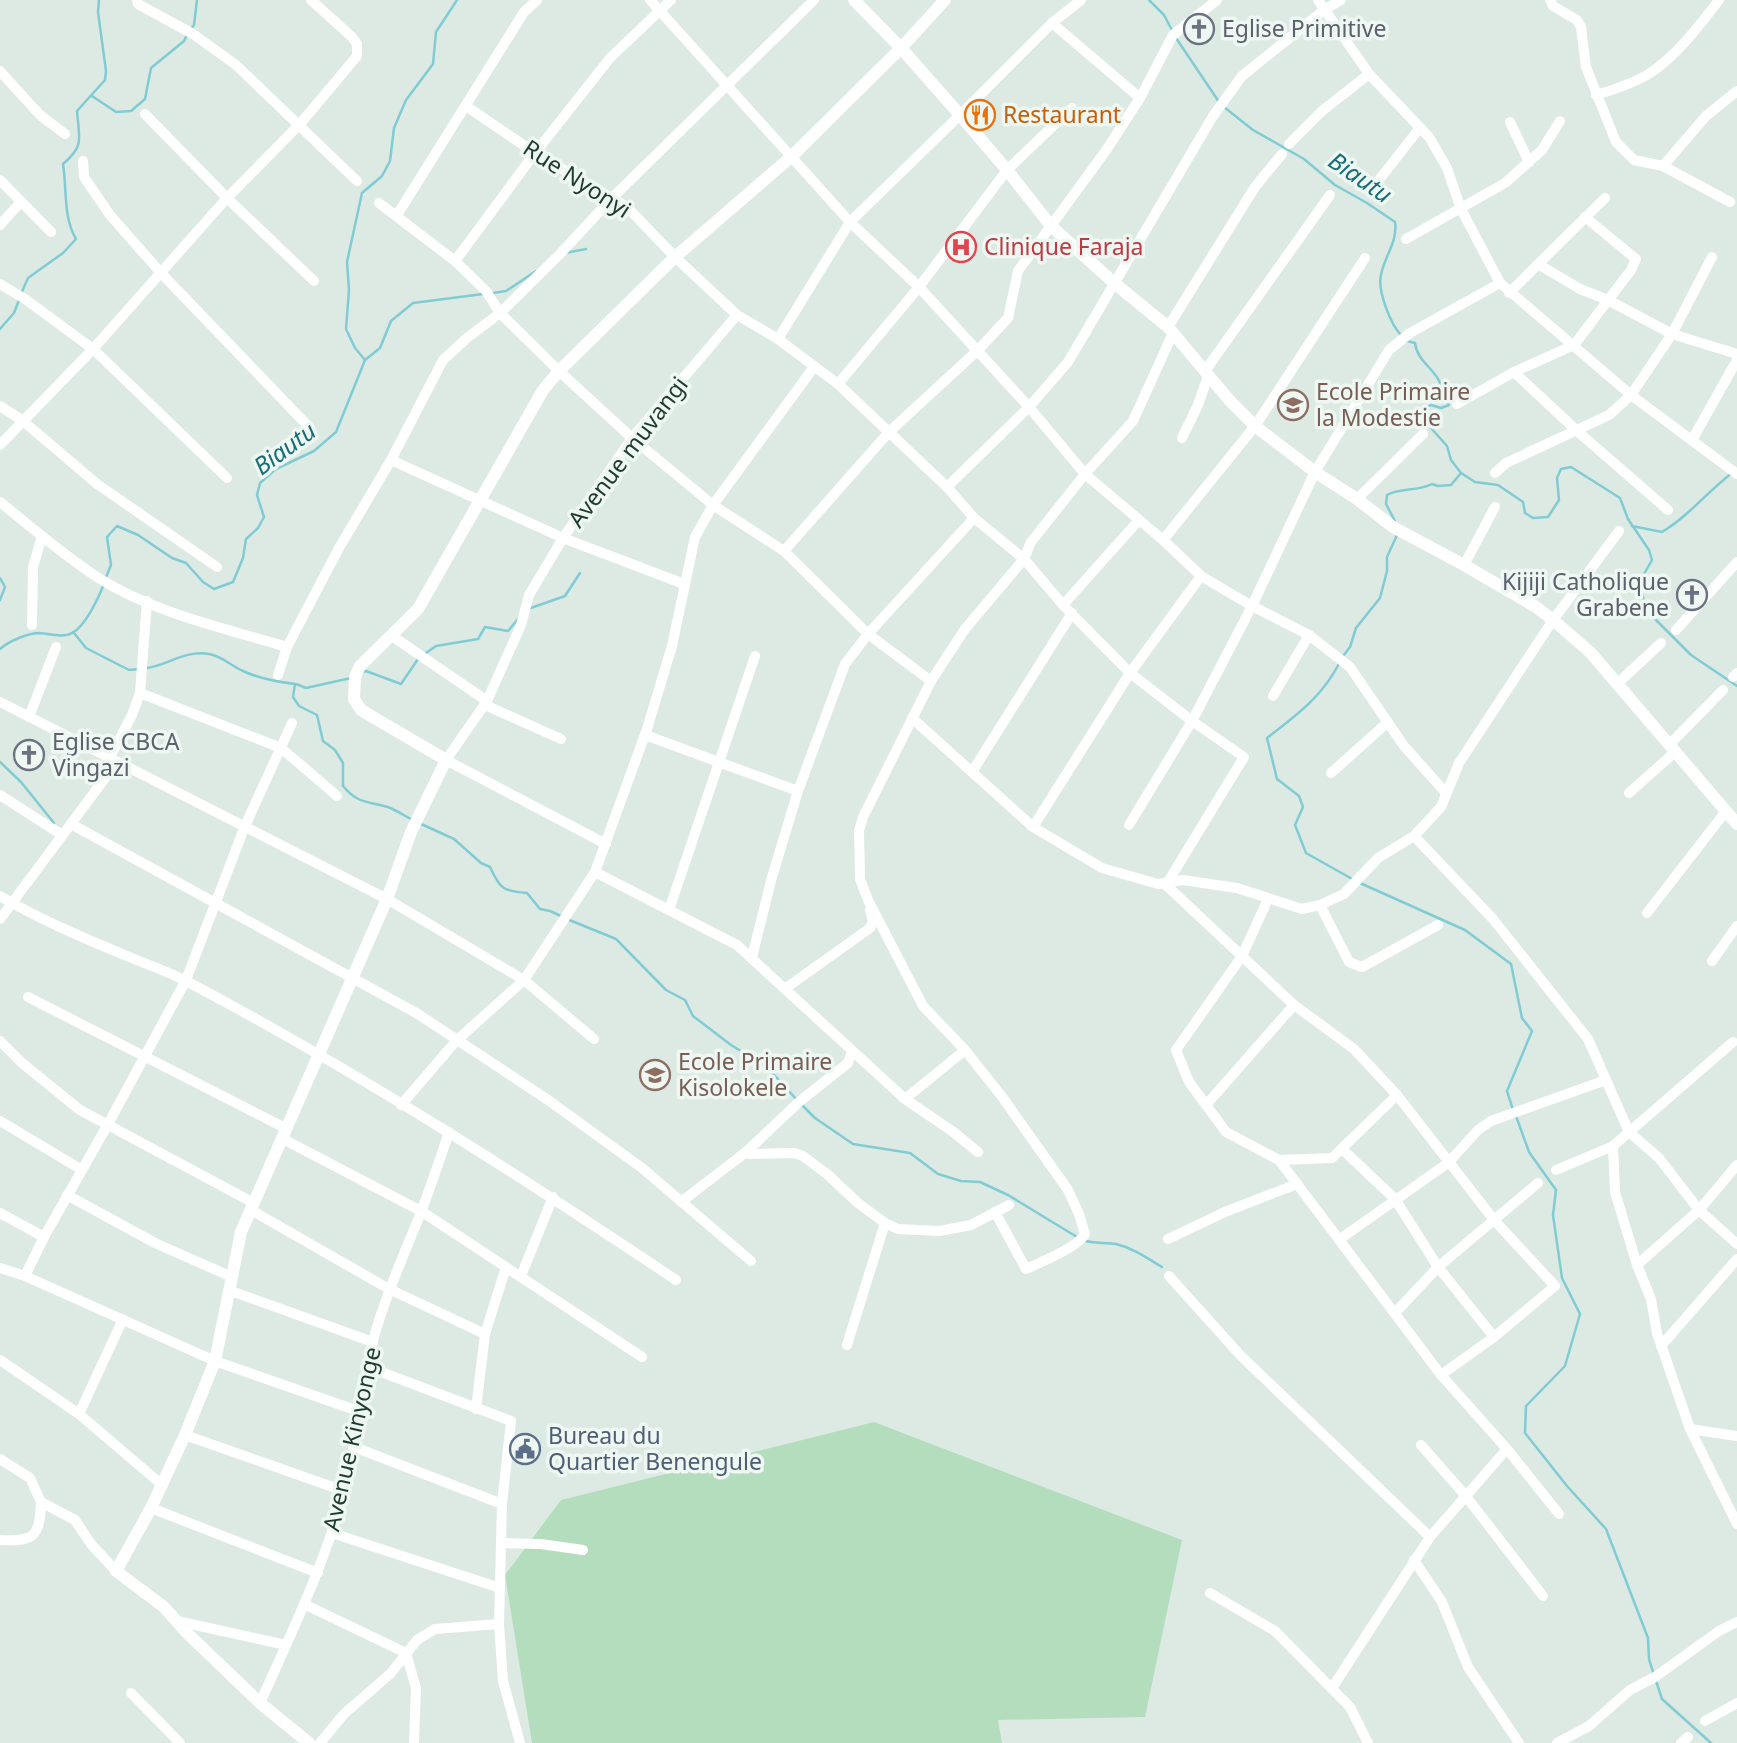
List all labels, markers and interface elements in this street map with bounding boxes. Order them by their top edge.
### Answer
church icon: Eglise Primitive [1182,12,1216,46]
place label: Eglise Primitive [1222,12,1386,44]
restaurant icon: Restaurant [963,98,997,132]
place label: Restaurant [1003,98,1121,130]
street label: Rue Nyonyi [517,131,638,225]
water label: Biautu [1323,144,1399,210]
hospital icon: Clinique Faraja [944,230,978,264]
place label: Clinique Faraja [984,230,1143,262]
street label: Avenue muvangi [560,369,695,533]
place label: Ecole Primaire la Modestie [1316,375,1470,433]
school or university icon: Ecole Primaire la Modestie [1276,388,1310,422]
water label: Biautu [246,414,322,482]
place label: Kijiji Catholique Grabene [1502,565,1669,623]
church icon: Kijiji Catholique Grabene [1675,578,1709,612]
place label: Eglise CBCA Vingazi [52,725,180,783]
church icon: Eglise CBCA Vingazi [12,738,46,772]
place label: Ecole Primaire Kisolokele [678,1045,832,1103]
school or university icon: Ecole Primaire Kisolokele [638,1058,672,1092]
street label: Avenue Kinyonge [314,1344,388,1534]
place label: Bureau du Quartier Benengule [548,1419,762,1477]
public building icon: Bureau du Quartier Benengule [508,1432,542,1466]

